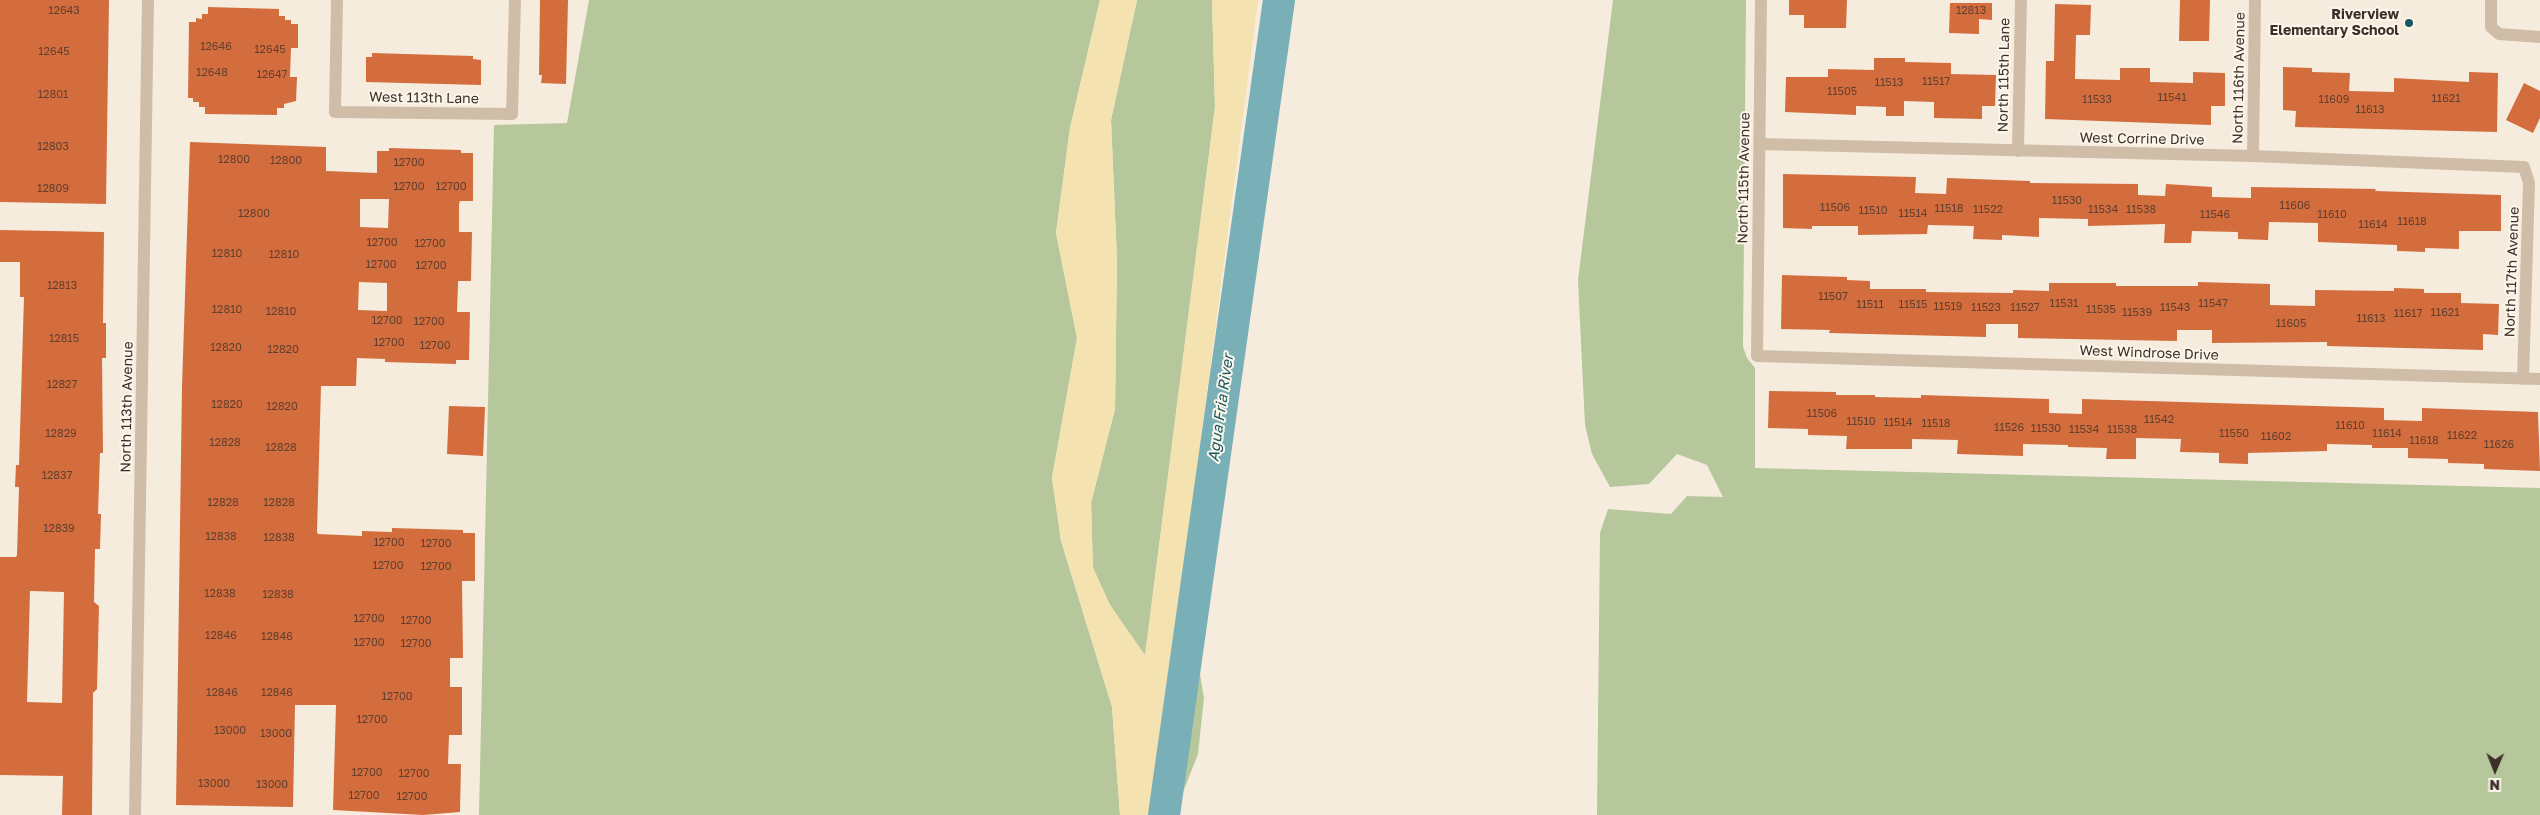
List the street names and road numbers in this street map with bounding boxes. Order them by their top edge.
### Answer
street label: North 116th Avenue [2229,12,2249,144]
street label: North 115th Lane [1995,18,2013,132]
street label: West 113th Lane [369,89,479,107]
street label: North 115th Avenue [1734,112,1754,244]
street label: West Corrine Drive [2079,130,2205,148]
street label: North 117th Avenue [2501,206,2523,338]
street label: North 113th Avenue [117,341,137,473]
street label: West Windrose Drive [2079,342,2219,364]

